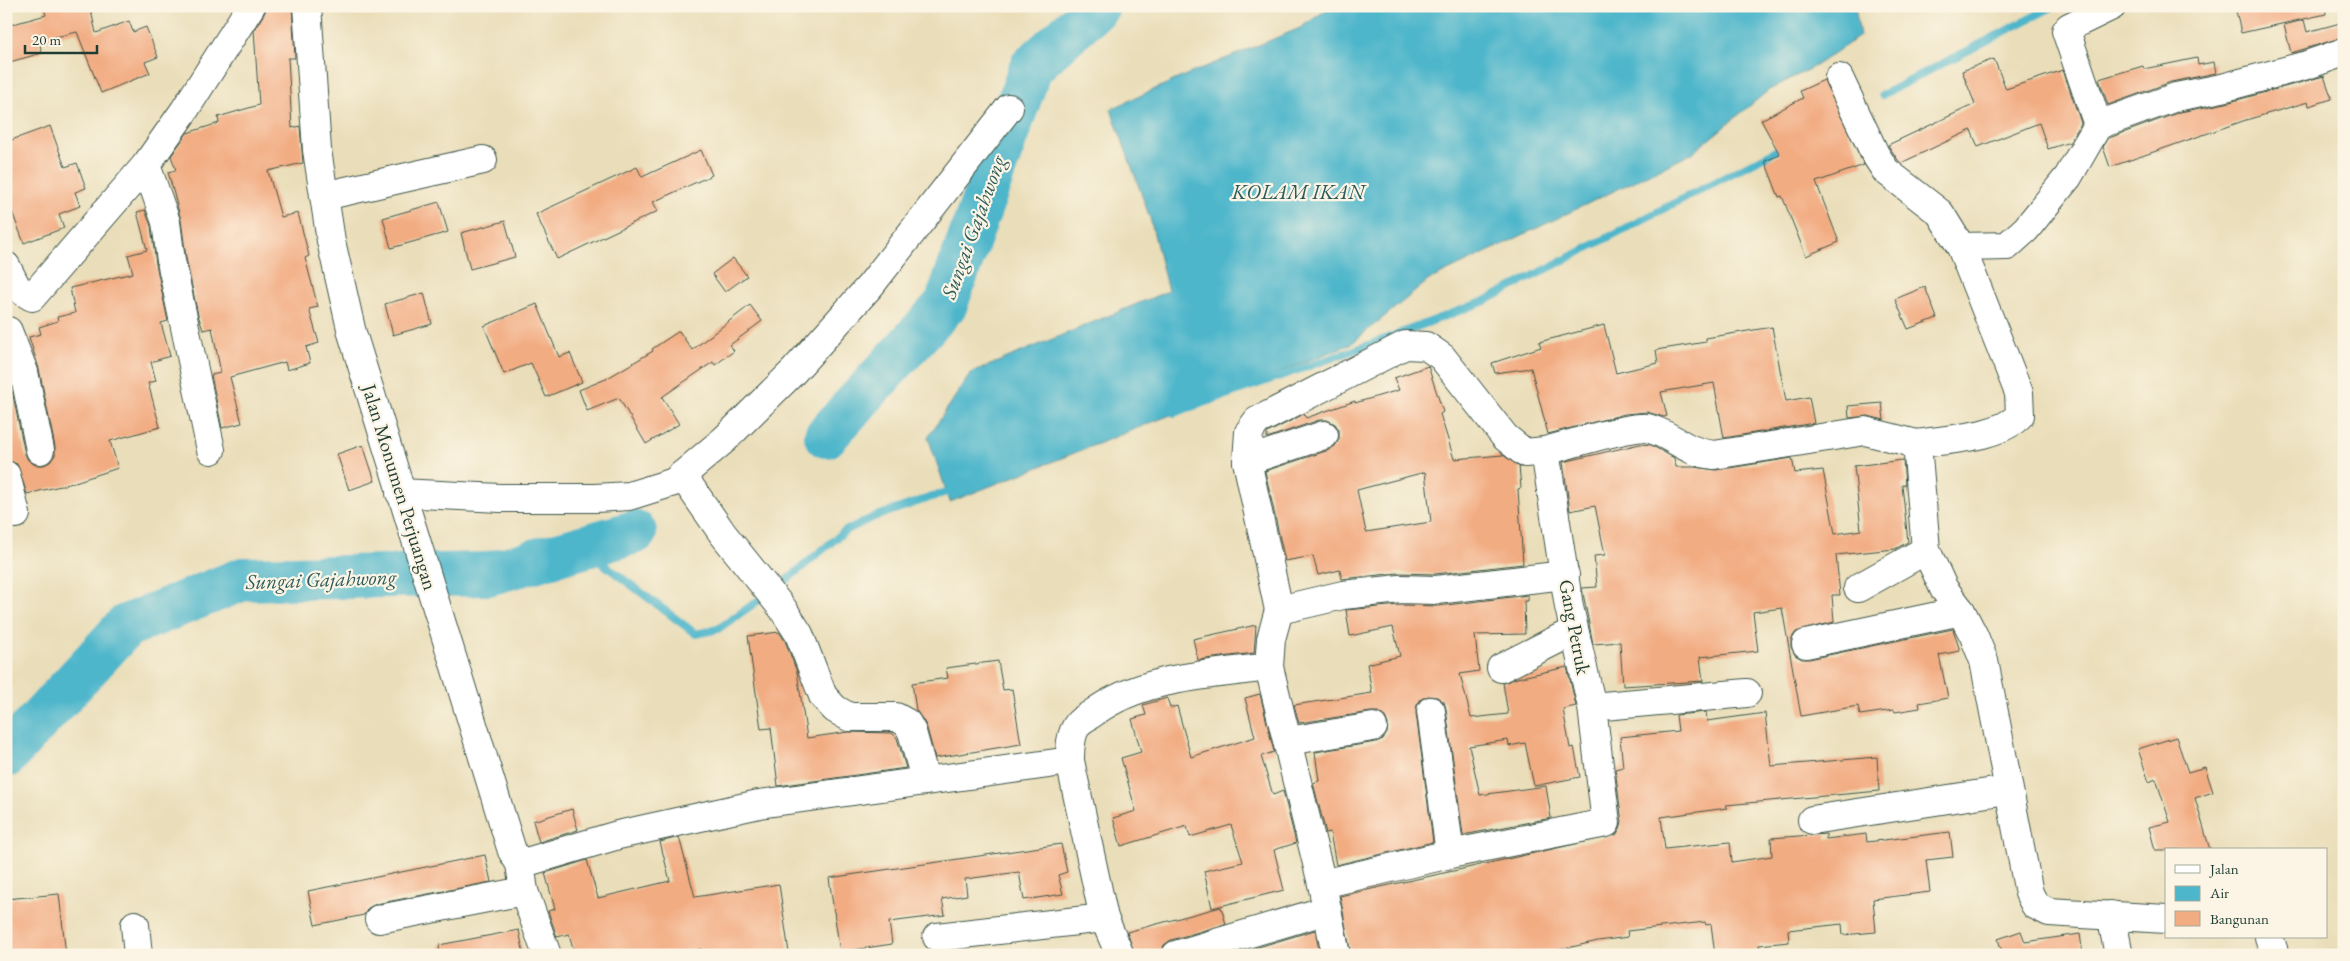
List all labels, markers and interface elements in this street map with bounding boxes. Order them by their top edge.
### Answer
scale bar [25,22,98,54]
text: 20 m [32,30,61,49]
water label: Sungai Gajahwong [934,150,1012,303]
water label: KOLAM IKAN [1231,178,1367,205]
street label: Jalan Monumen Perjuangan [356,379,444,594]
water label: Sungai Gajahwong [244,563,398,595]
street label: Gang Petruk [1553,577,1597,677]
legend [2165,848,2328,938]
text: Jalan [2208,859,2239,878]
text: Air [2209,883,2229,902]
text: Bangunan [2210,909,2269,928]

